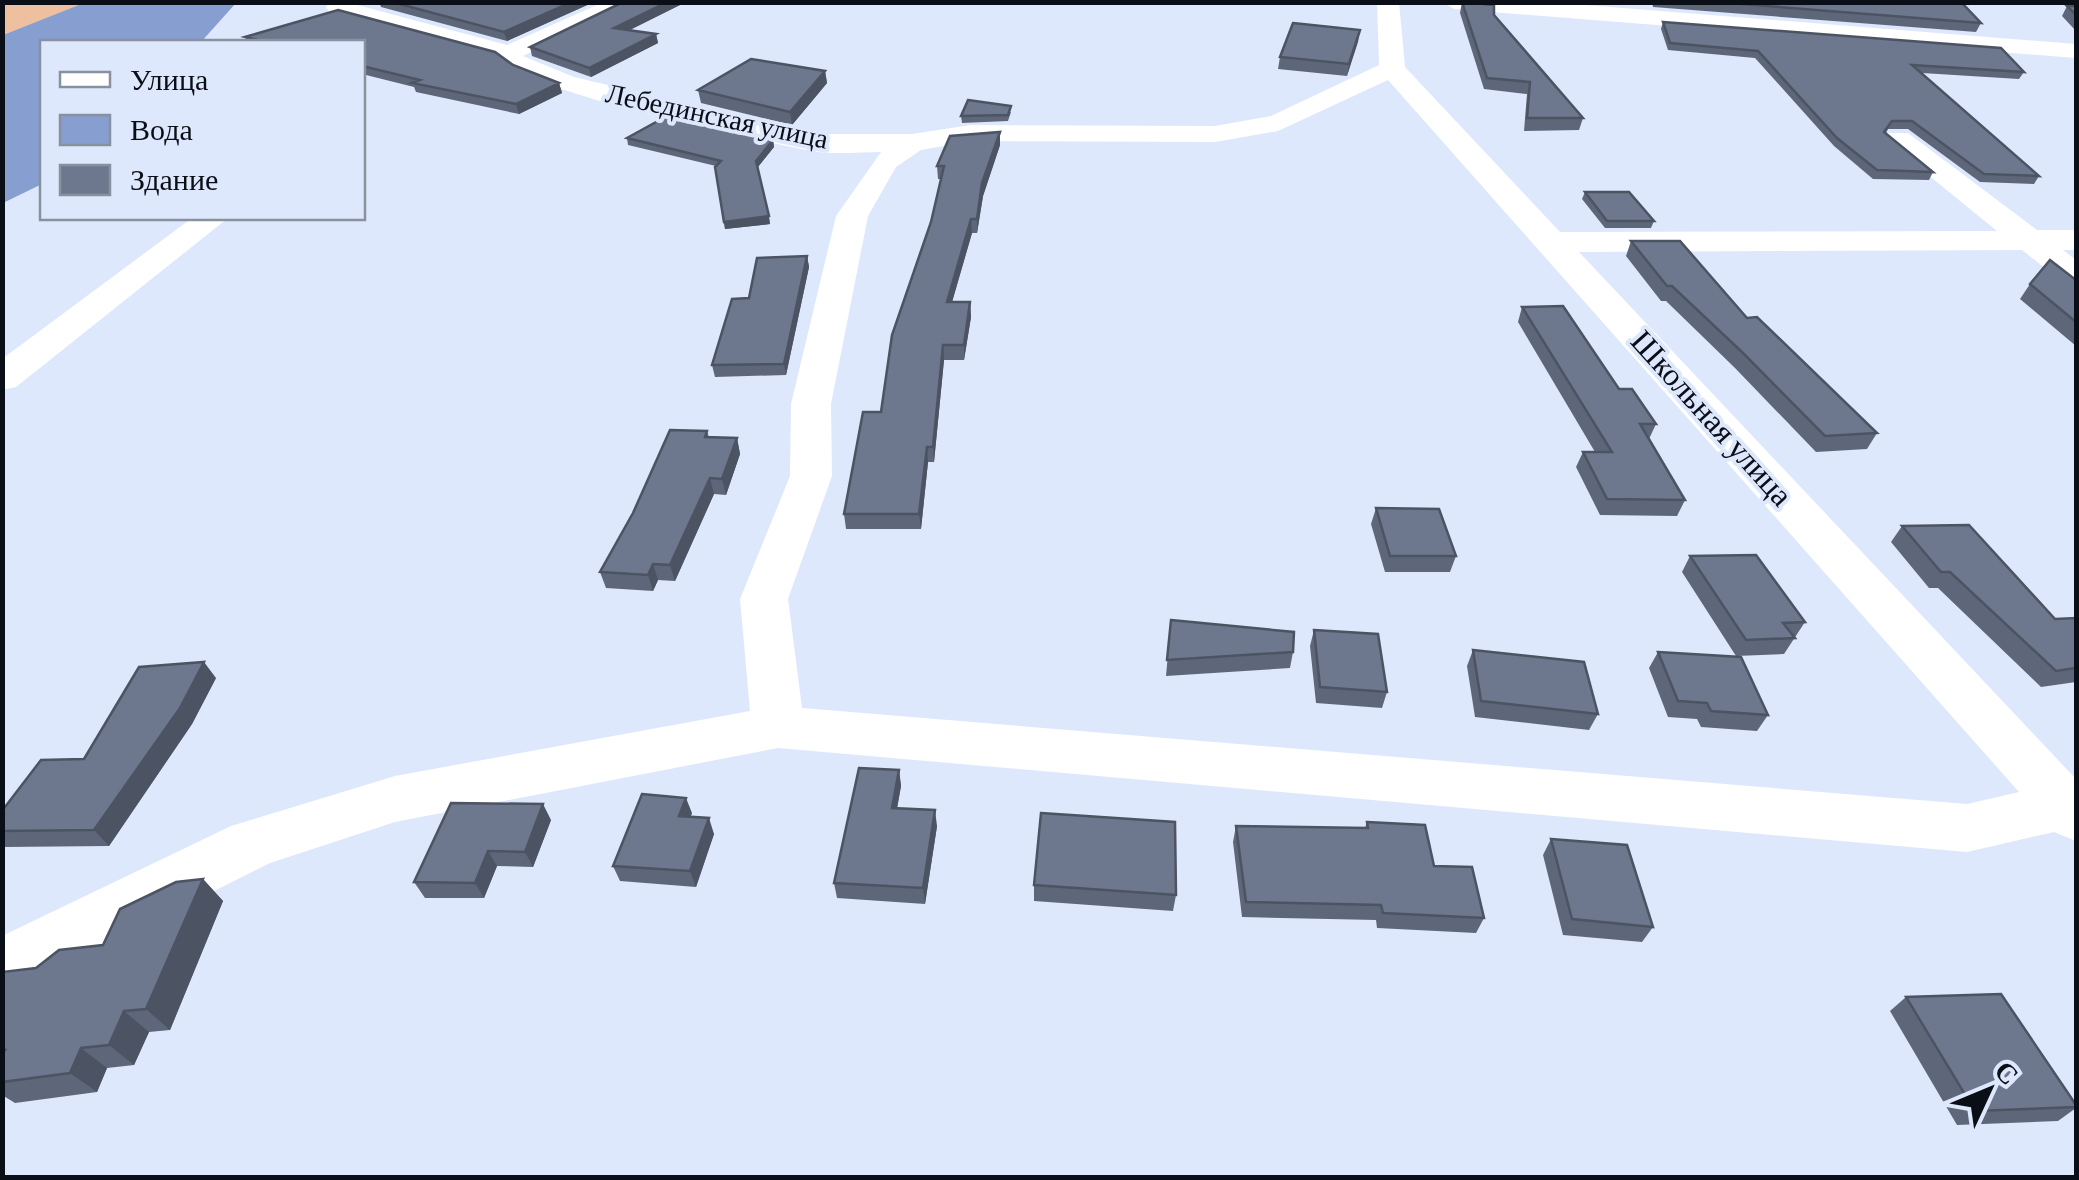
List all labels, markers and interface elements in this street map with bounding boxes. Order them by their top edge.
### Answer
legend [40,40,365,220]
text: Улица [130,63,208,96]
street label: Лебединская улица [603,77,832,155]
text: Вода [130,113,193,146]
text: Здание [130,163,218,196]
street label: Школьная улица [1624,323,1800,513]
north arrow [1939,1040,2039,1140]
text: С [1988,1055,2025,1091]

